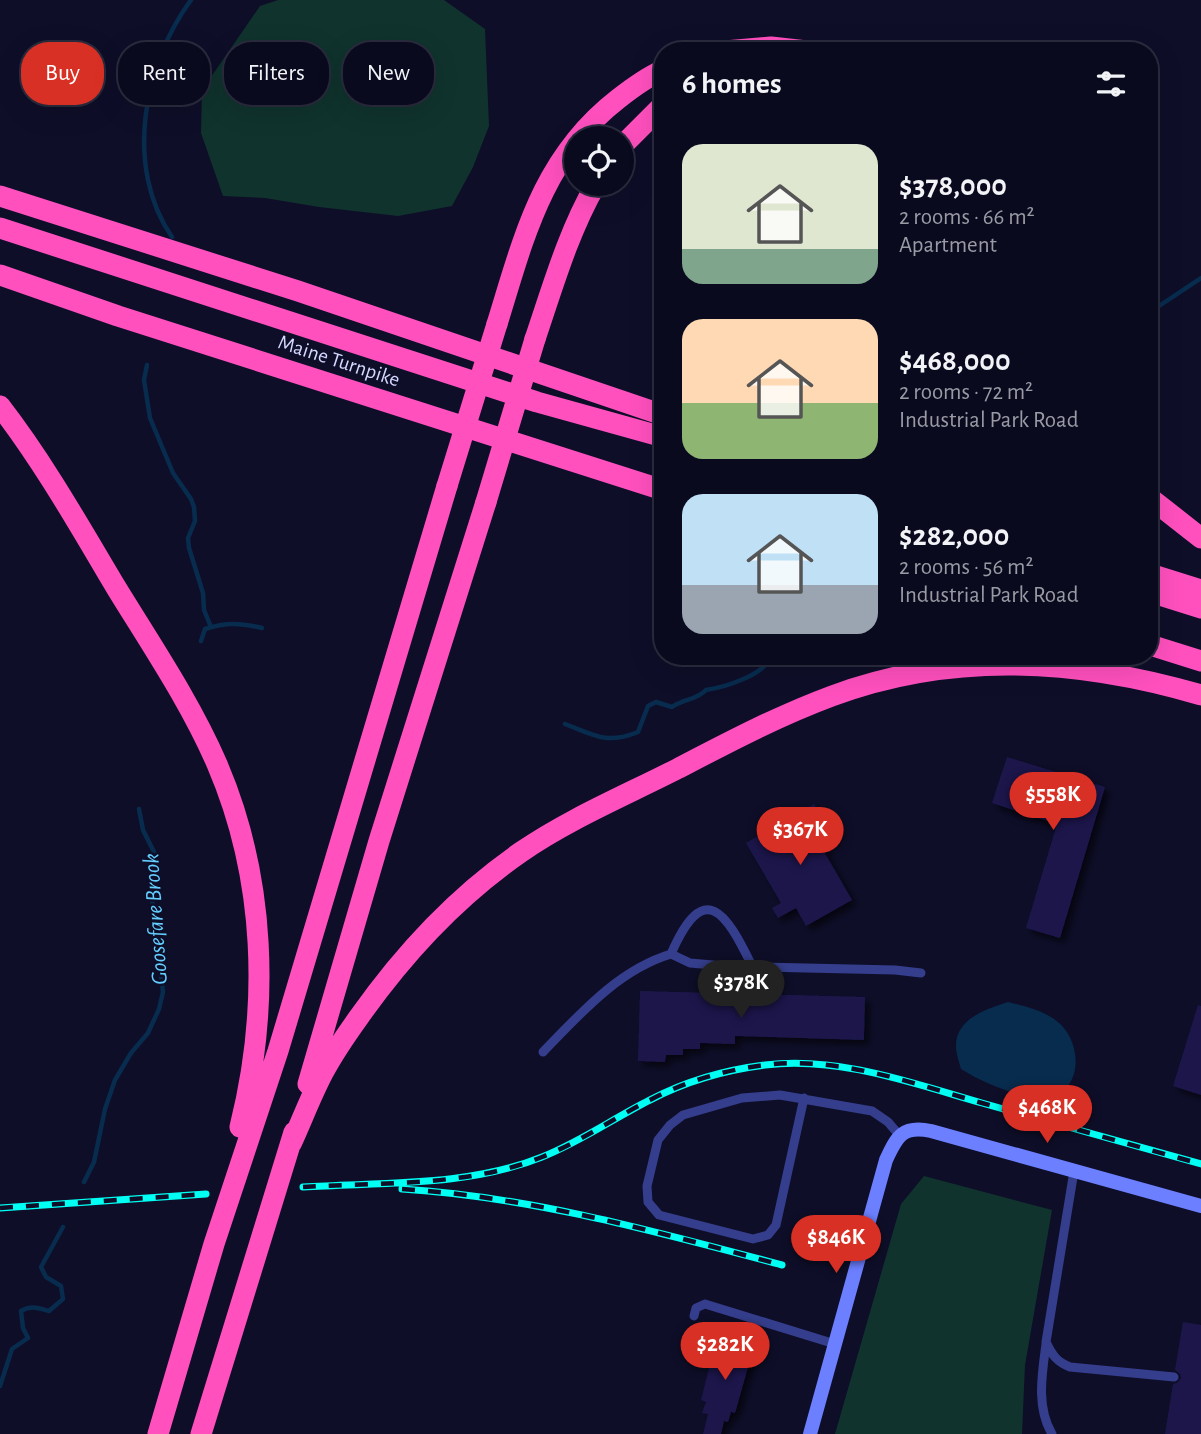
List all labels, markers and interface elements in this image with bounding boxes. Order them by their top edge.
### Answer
chip: Buy [21,42,104,105]
chip: Rent [118,42,210,105]
chip: Filters [224,42,329,105]
chip: New [343,42,434,105]
icon: filters [1092,65,1130,103]
text: 6 homes [682,69,782,99]
map controls [564,126,634,196]
button: locate [564,126,634,196]
text: $378,000 [899,171,1007,201]
icon: home [738,172,822,256]
text: 2 rooms · 66 m² [899,206,1035,229]
text: Apartment [899,234,997,257]
street label: Maine Turnpike [276,331,402,391]
text: $468,000 [899,346,1011,376]
icon: home [738,347,822,431]
text: 2 rooms · 72 m² [899,381,1033,404]
text: Industrial Park Road [899,409,1079,432]
text: $282,000 [899,521,1009,551]
icon: home [738,522,822,606]
text: 2 rooms · 56 m² [899,556,1033,579]
text: Industrial Park Road [899,584,1079,607]
pin: $558K [1004,772,1102,832]
text: $558K [1026,783,1081,806]
pin: $367K [751,808,849,867]
text: $367K [773,818,827,841]
water label: Goosefare Brook [140,852,172,986]
pin: $378K [692,960,790,1020]
text: $378K [714,971,768,994]
pin: $468K [998,1086,1096,1145]
text: $468K [1018,1096,1076,1119]
pin: $846K [787,1216,885,1275]
text: $846K [807,1226,865,1249]
pin: $282K [676,1322,774,1382]
text: $282K [697,1333,753,1356]

